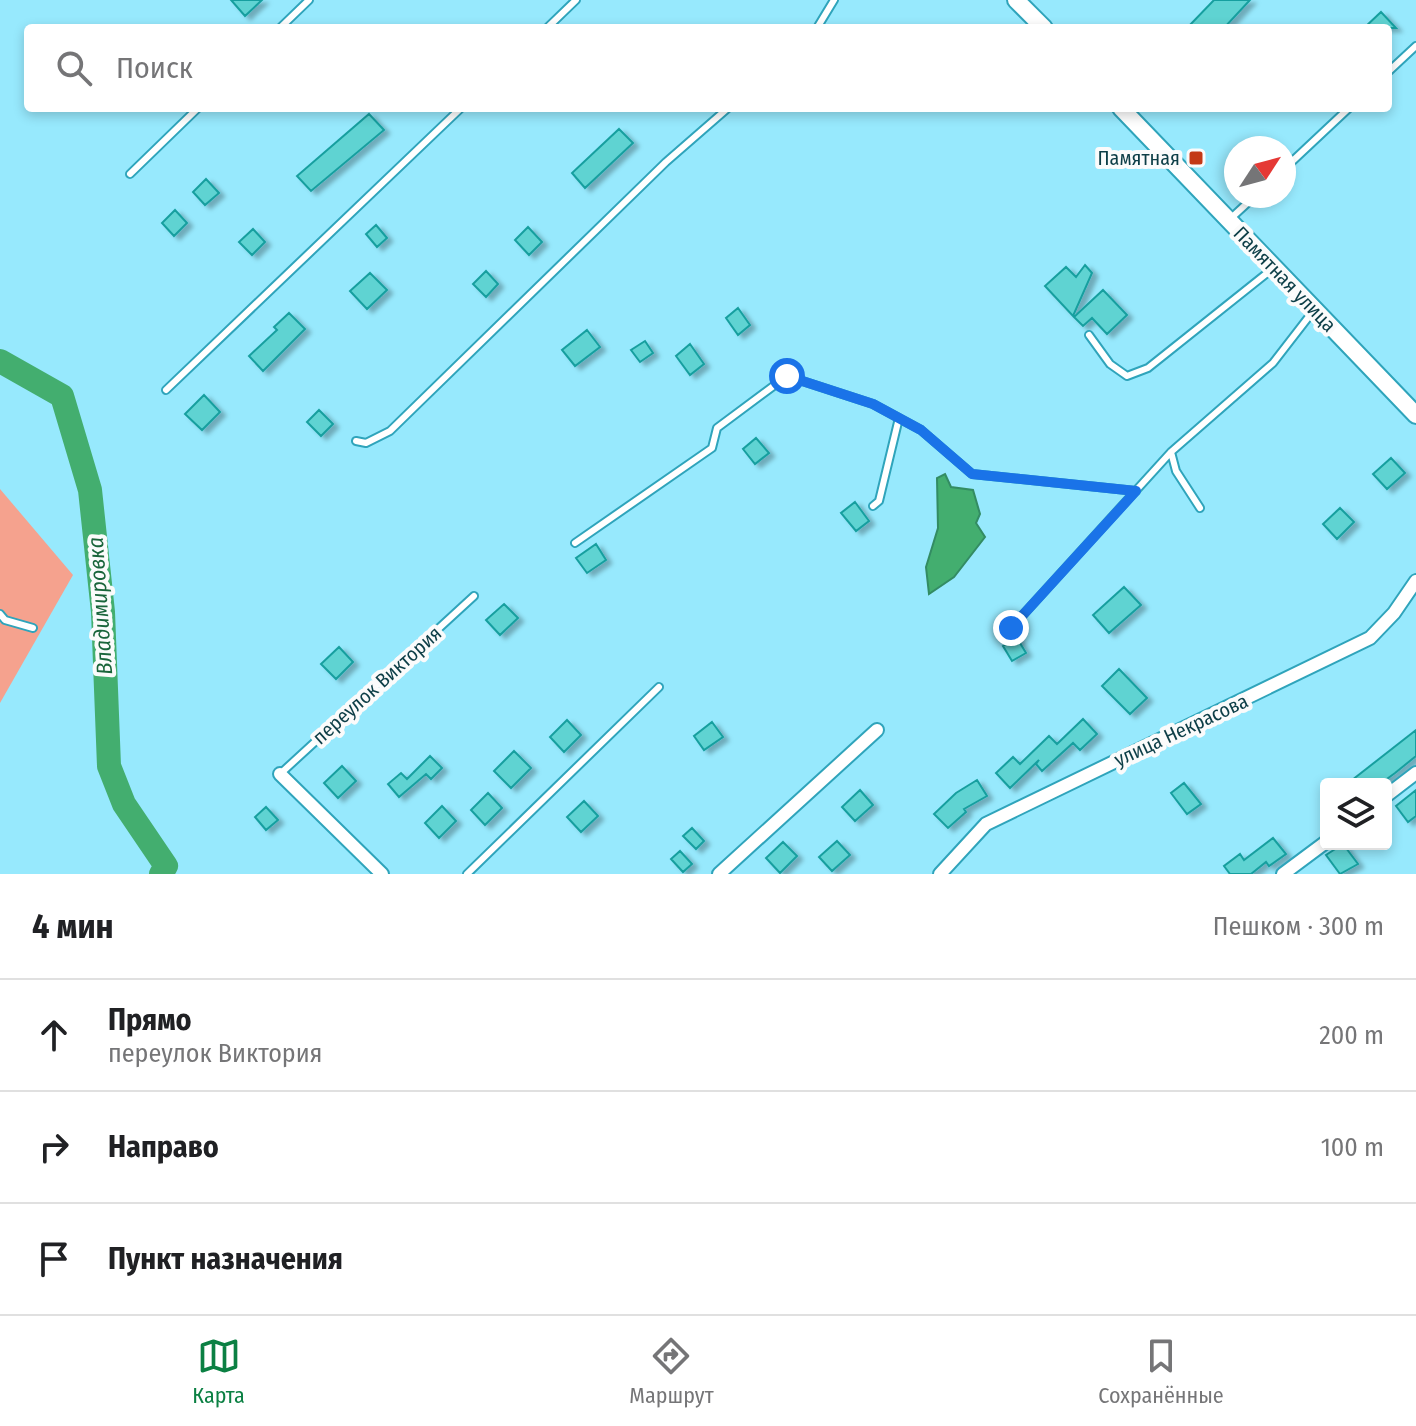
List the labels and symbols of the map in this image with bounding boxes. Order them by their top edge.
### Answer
north arrow [1224,136,1296,208]
place label: Памятная [1098,146,1180,170]
marker: Памятная [1187,149,1205,167]
street label: Памятная улица [1229,221,1341,337]
route start [769,358,805,394]
water label: Владимировка [82,536,118,676]
route end [993,610,1029,646]
street label: переулок Виктория [308,621,446,749]
street label: улица Некрасова [1110,689,1252,771]

